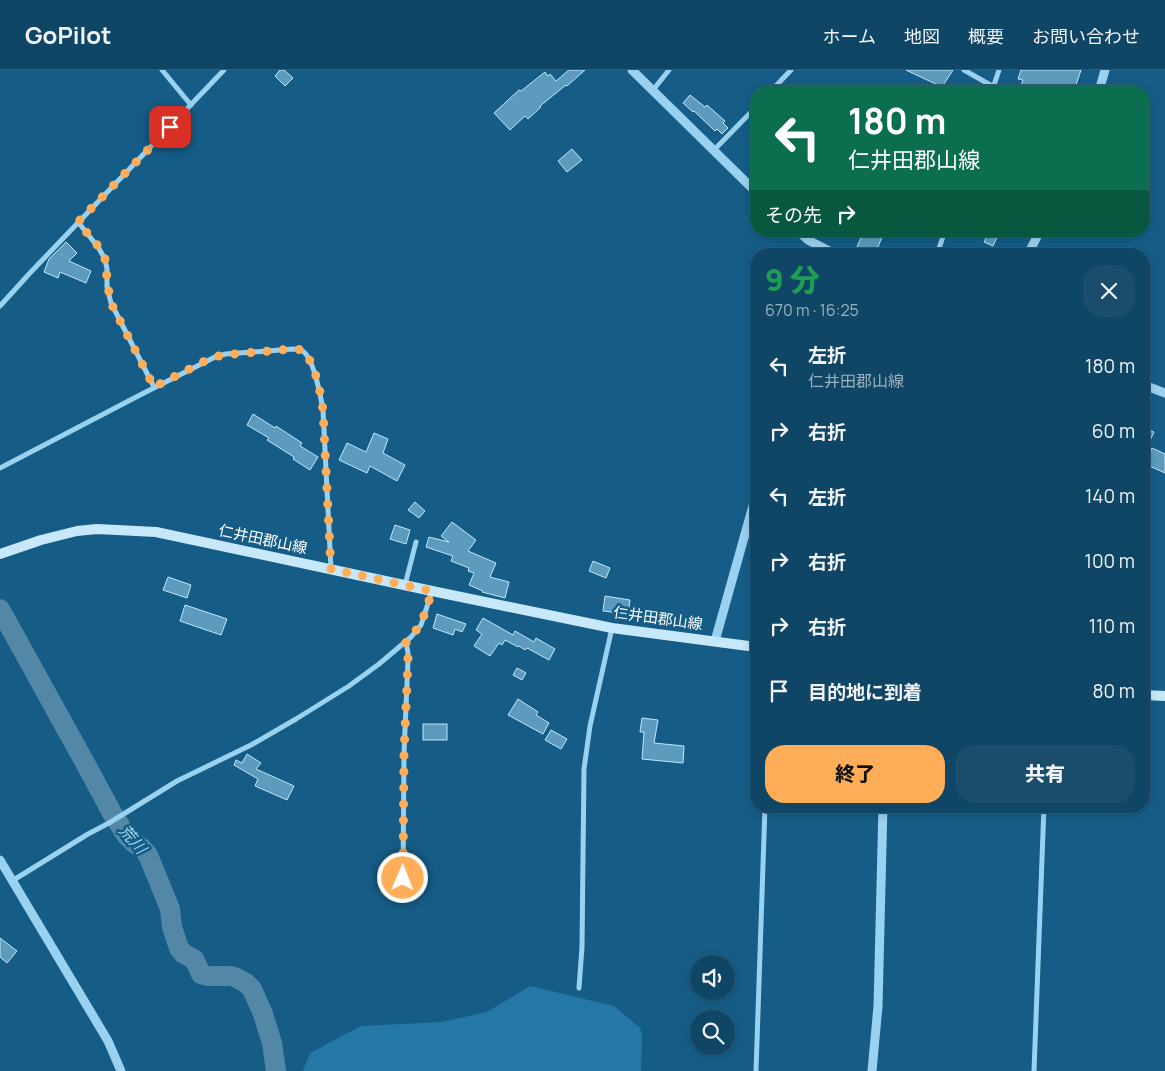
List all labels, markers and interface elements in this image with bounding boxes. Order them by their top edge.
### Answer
text: GoPilot [25,18,111,51]
text: ホーム [823,24,876,48]
text: 地図 [904,24,940,48]
text: 概要 [968,24,1004,48]
text: お問い合わせ [1032,24,1140,48]
text: 180 m [848,97,946,145]
icon: left [765,105,830,170]
pin [149,106,191,148]
icon: arrive [156,113,184,141]
text: 仁井田郡山線 [848,145,980,175]
icon: right [832,200,860,228]
text: その先 [765,202,822,228]
text: 9 分 [765,259,820,300]
button: close [1083,265,1135,317]
text: 670 m · 16:25 [765,299,859,321]
text: 左折 [808,342,846,368]
icon: left [765,352,793,380]
text: 180 m [1085,353,1135,379]
text: 仁井田郡山線 [808,370,904,392]
icon: right [765,417,793,445]
text: 60 m [1092,418,1135,444]
text: 右折 [808,419,846,445]
icon: left [765,482,793,510]
text: 140 m [1085,483,1135,509]
text: 左折 [808,484,846,510]
street label: 仁井田郡山線 [217,519,309,559]
icon: right [765,547,793,575]
text: 100 m [1084,548,1135,574]
text: 右折 [808,549,846,575]
street label: 仁井田郡山線 [612,601,704,635]
icon: right [765,612,793,640]
text: 110 m [1089,613,1135,639]
text: 右折 [808,614,846,640]
icon: arrive [765,677,793,705]
text: 80 m [1092,678,1135,704]
text: 目的地に到着 [808,679,922,705]
button: 終了 [765,745,945,803]
button: 共有 [955,745,1135,803]
water label: 荒川 [114,820,153,860]
position arrow [376,851,428,903]
map controls [690,955,735,1055]
button: sound [690,955,735,1000]
button: search [690,1010,735,1055]

